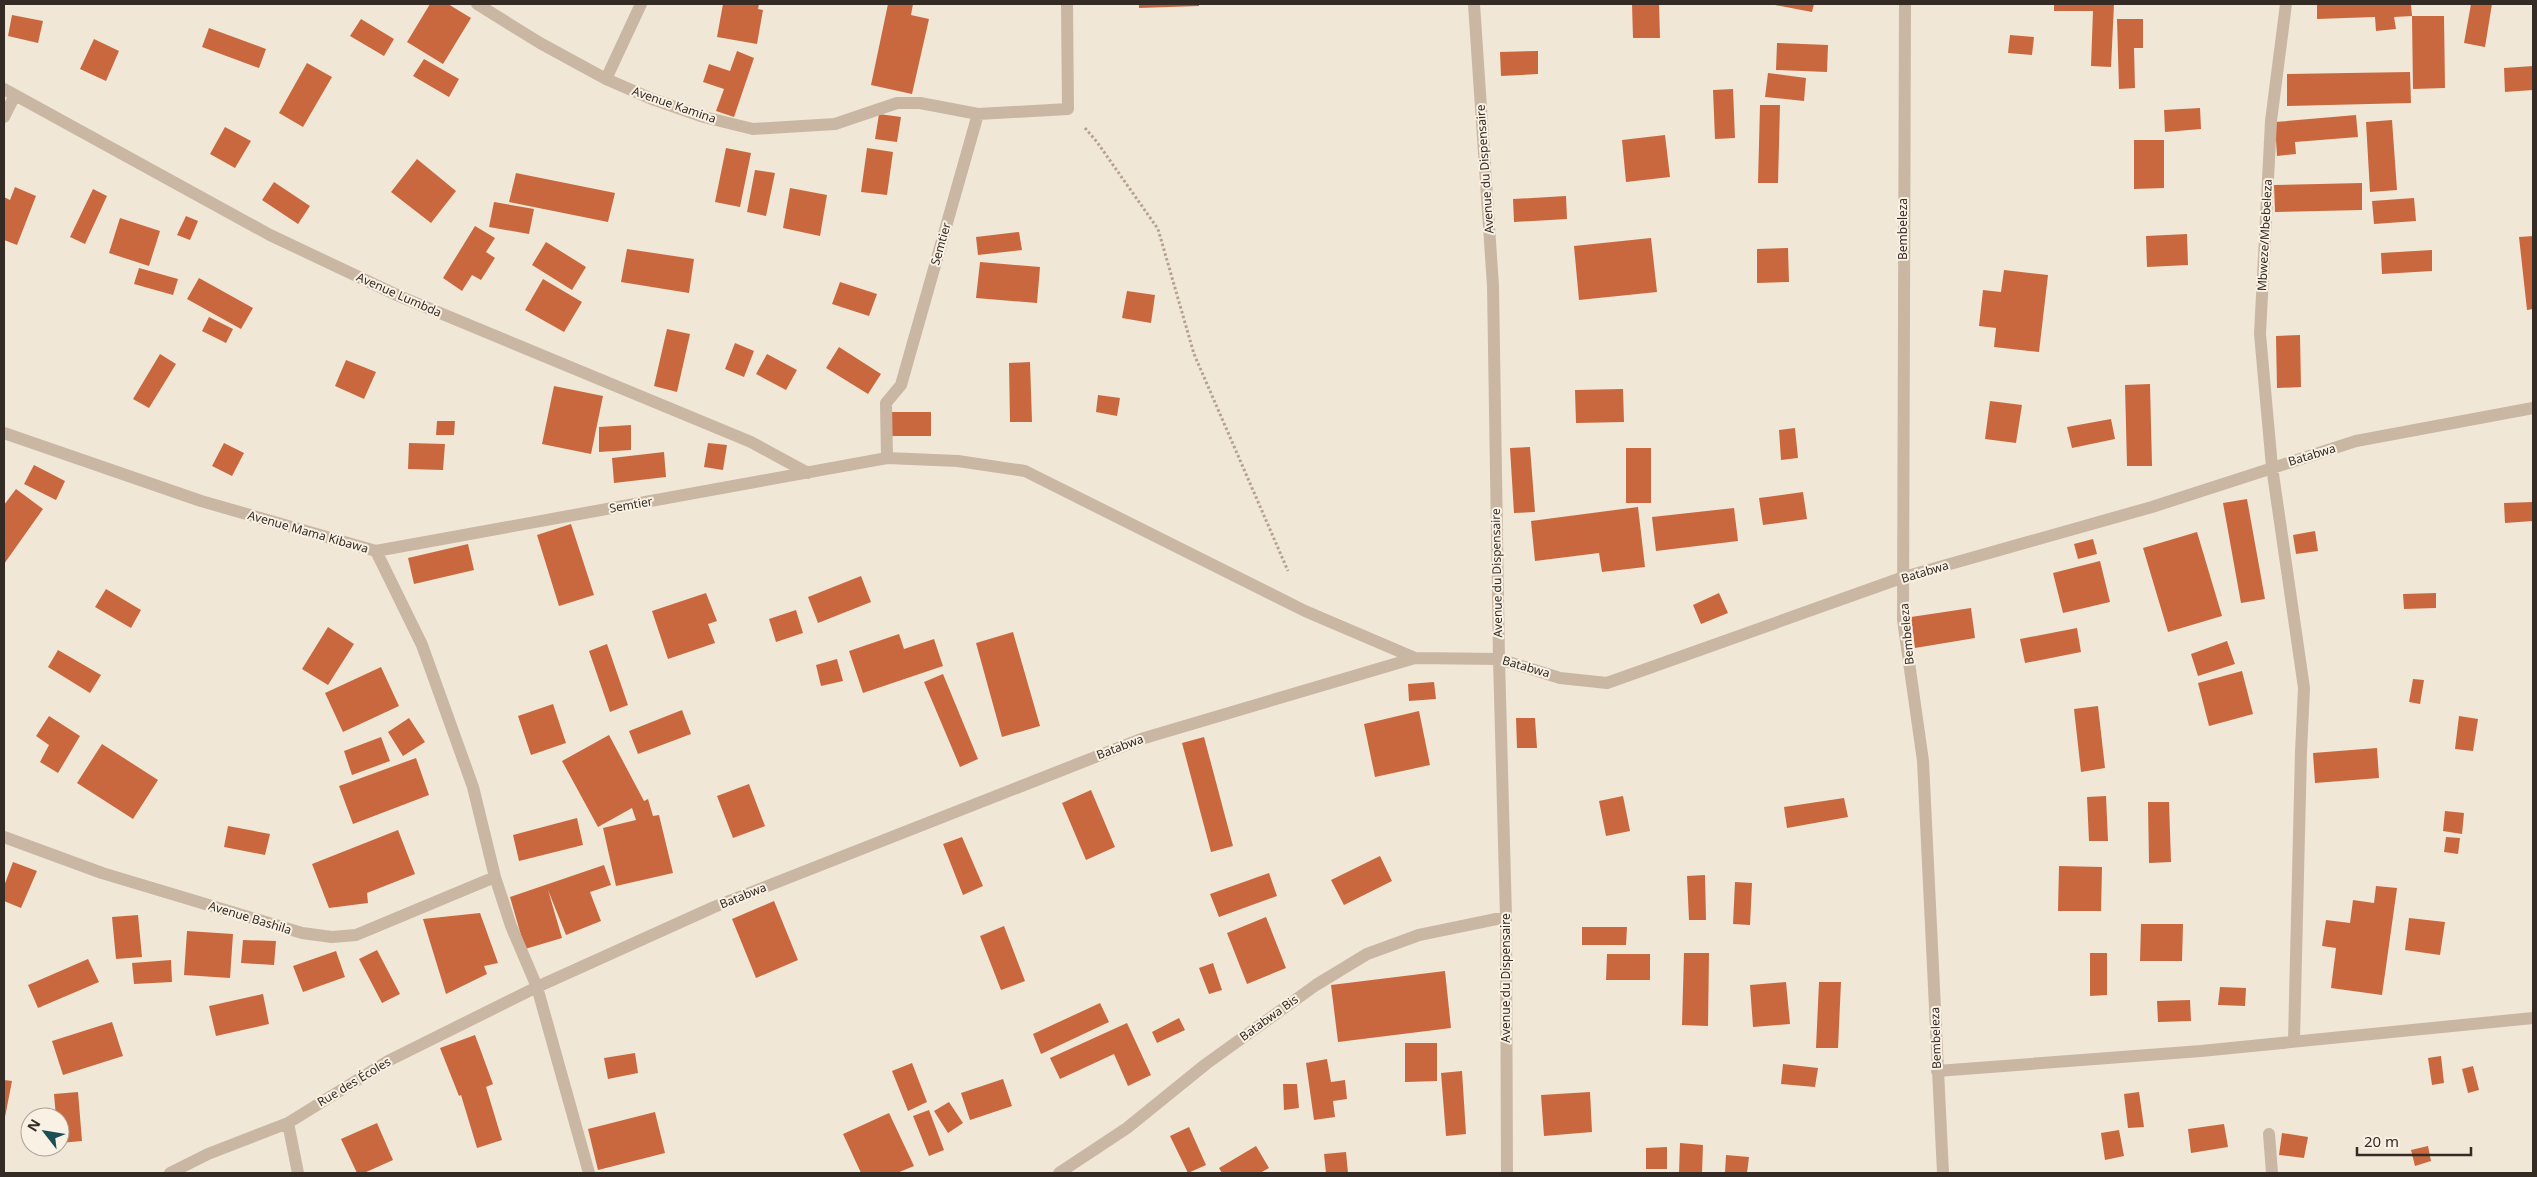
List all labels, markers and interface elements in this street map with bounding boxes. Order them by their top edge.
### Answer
street label: Avenue Kamina [630,82,718,127]
street label: Avenue du Dispensaire [1471,104,1497,234]
street label: Mbweze/Mbebeleza [2253,178,2276,291]
street label: Bembeleza [1894,198,1911,260]
street label: Semtier [926,220,955,267]
street label: Avenue Lumbda [354,268,445,321]
street label: Batabwa [2286,439,2338,470]
street label: Semtier [608,492,654,517]
street label: Avenue Mama Kibawa [246,506,370,557]
street label: Avenue du Dispensaire [1487,508,1506,638]
street label: Batabwa [1899,556,1951,587]
street label: Bembeleza [1895,602,1918,666]
street label: Batabwa [1500,652,1552,681]
street label: Batabwa [1094,730,1146,763]
street label: Batabwa [717,878,769,913]
street label: Avenue Bashila [207,897,294,938]
street label: Avenue du Dispensaire [1497,913,1514,1043]
street label: Batabwa Bis [1236,990,1302,1045]
street label: Bembeleza [1926,1007,1945,1069]
street label: Rue des Écoles [314,1053,394,1110]
north arrow [20,1107,70,1157]
text: N [22,1115,45,1135]
scale bar [2357,1124,2471,1156]
text: 20 m [2364,1131,2399,1151]

